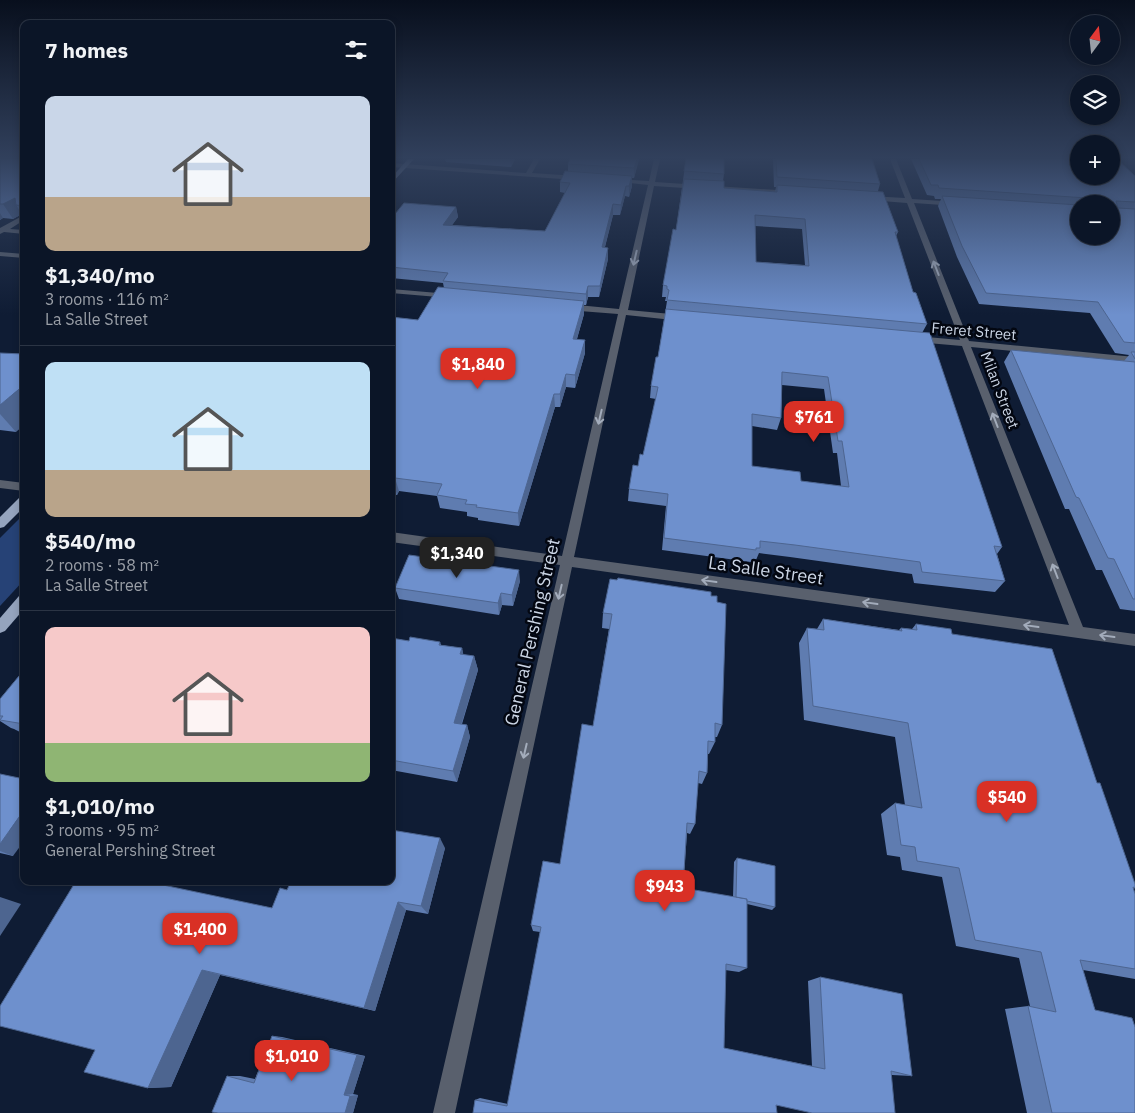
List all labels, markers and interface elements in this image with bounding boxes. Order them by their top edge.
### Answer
north arrow [1070,15,1120,65]
map controls [1070,15,1120,245]
text: 7 homes [45,36,128,64]
icon: filters [342,36,370,64]
button: layers [1070,75,1120,125]
icon: home [163,129,253,219]
button: + [1070,135,1120,185]
button: − [1070,195,1120,245]
one-way arrow [630,250,639,266]
text: $1,340/mo [45,261,155,289]
one-way arrow [931,261,940,277]
text: 3 rooms · 116 m² [45,289,169,309]
text: La Salle Street [45,309,148,329]
street label: Freret Street [931,318,1017,344]
pin: $1,840 [437,348,519,390]
street label: Milan Street [977,349,1023,431]
text: $1,840 [452,354,504,374]
icon: home [163,394,253,484]
pin: $761 [784,400,844,443]
text: $761 [795,407,833,427]
one-way arrow [594,408,604,424]
one-way arrow [990,412,999,428]
text: $540/mo [45,527,136,555]
pin: $1,340 [416,536,498,579]
street label: General Pershing Street [499,536,565,728]
text: $1,340 [431,543,483,563]
street label: La Salle Street [707,551,825,589]
text: 2 rooms · 58 m² [45,555,159,575]
one-way arrow [1049,564,1059,579]
text: La Salle Street [45,575,148,595]
one-way arrow [701,576,717,586]
one-way arrow [555,584,564,600]
one-way arrow [862,598,878,608]
one-way arrow [1023,621,1039,631]
one-way arrow [1099,631,1115,641]
icon: home [163,659,253,749]
one-way arrow [520,742,529,758]
pin: $540 [977,780,1037,823]
text: $540 [988,787,1026,807]
text: $1,010/mo [45,792,155,820]
text: 3 rooms · 95 m² [45,820,159,840]
text: General Pershing Street [45,840,215,860]
pin: $943 [635,870,695,912]
text: $943 [646,876,684,896]
pin: $1,400 [159,912,241,955]
text: $1,400 [174,919,226,939]
pin: $1,010 [251,1040,333,1082]
text: $1,010 [266,1046,318,1066]

